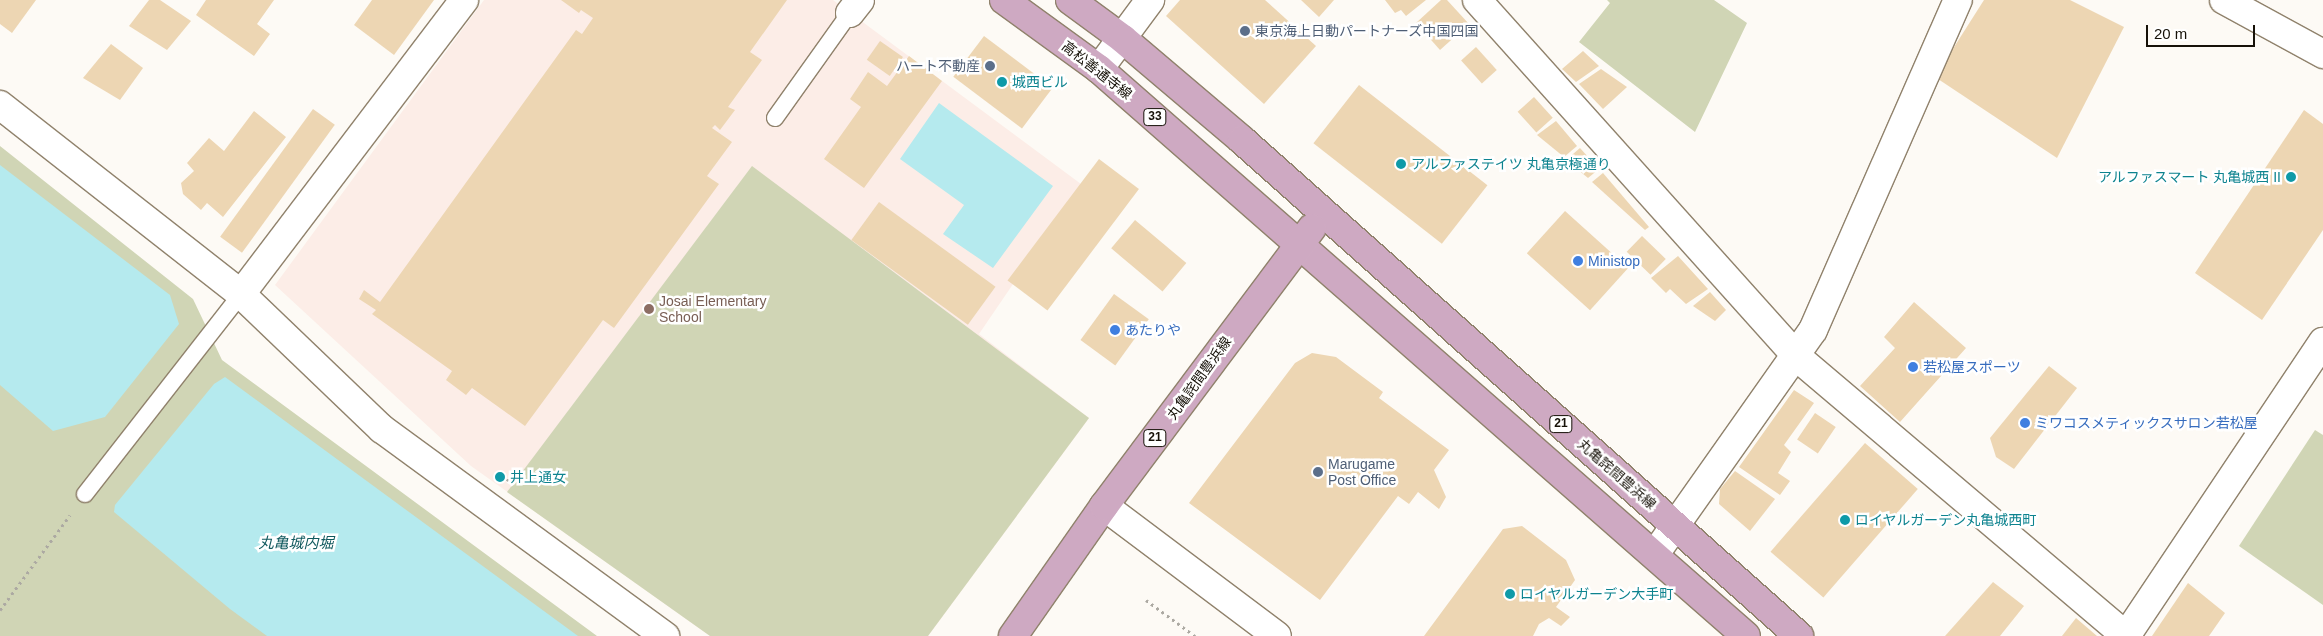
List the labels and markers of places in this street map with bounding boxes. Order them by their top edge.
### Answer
place label: 東京海上日動パートナーズ中国四国 [1255,23,1479,39]
marker: 東京海上日動パートナーズ中国四国 [1239,25,1251,37]
place label: ハート不動産 [896,58,980,74]
marker: ハート不動産 [984,60,996,72]
place label: 城西ビル [1012,74,1068,90]
marker: 城西ビル [996,76,1008,88]
place label: アルファステイツ 丸亀京極通り [1411,156,1611,172]
marker: アルファステイツ 丸亀京極通り [1395,158,1407,170]
place label: アルファスマート 丸亀城西 II [2097,169,2281,185]
marker: アルファスマート 丸亀城西 II [2285,171,2297,183]
place label: Ministop [1588,253,1640,269]
marker: Ministop [1572,255,1584,267]
place label: Josai Elementary School [659,293,766,326]
marker: Josai Elementary School [643,303,655,315]
place label: あたりや [1125,322,1181,338]
marker: あたりや [1109,324,1121,336]
place label: 若松屋スポーツ [1923,359,2021,375]
marker: 若松屋スポーツ [1907,361,1919,373]
place label: ミワコスメティックスサロン若松屋 [2035,415,2259,431]
marker: ミワコスメティックスサロン若松屋 [2019,417,2031,429]
place label: Marugame Post Office [1328,456,1396,488]
marker: Marugame Post Office [1312,466,1324,478]
place label: 井上通女 [510,469,566,485]
marker: 井上通女 [494,471,506,483]
place label: ロイヤルガーデン丸亀城西町 [1855,512,2037,528]
marker: ロイヤルガーデン丸亀城西町 [1839,514,1851,526]
place label: ロイヤルガーデン大手町 [1520,586,1674,602]
marker: ロイヤルガーデン大手町 [1504,588,1516,600]

